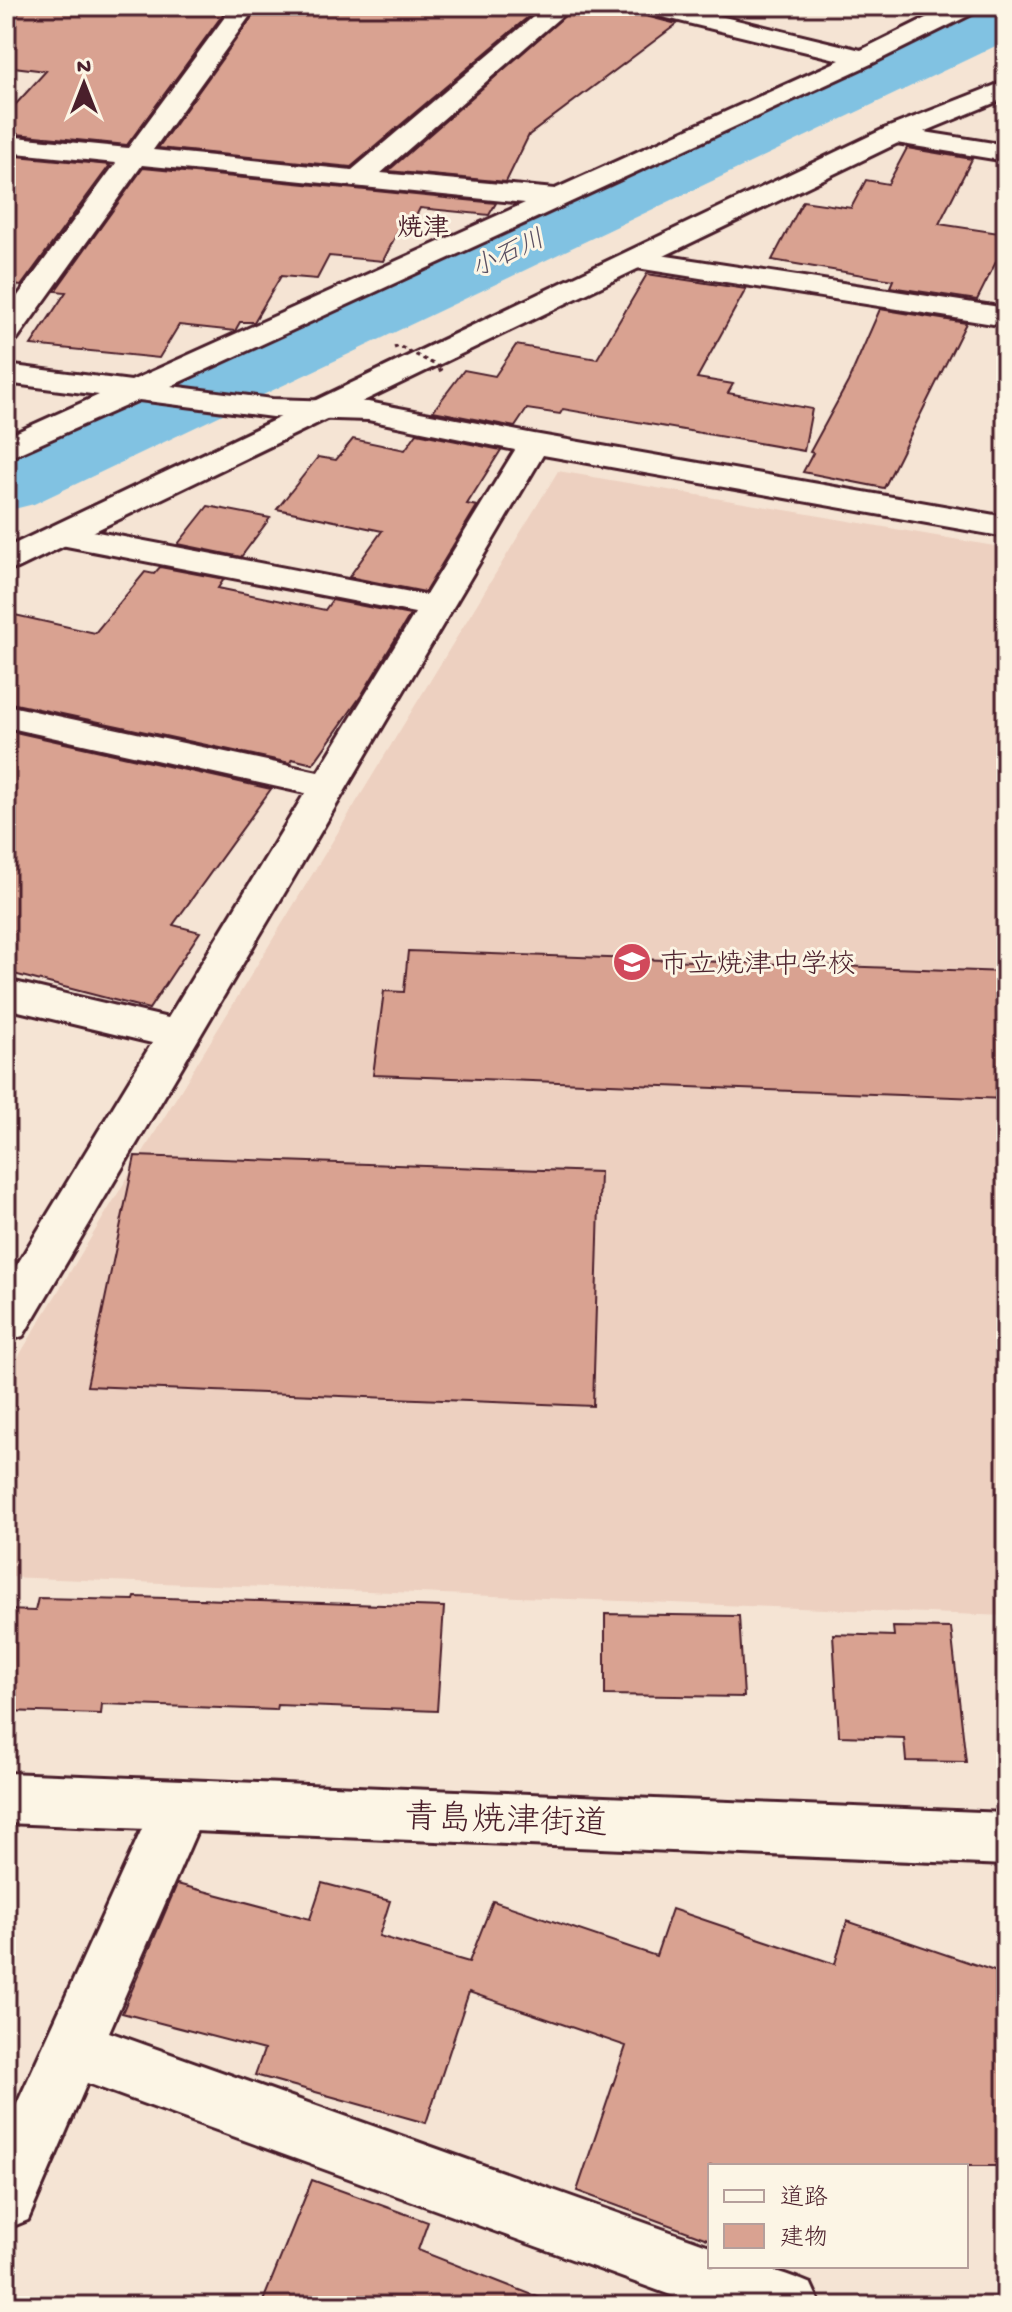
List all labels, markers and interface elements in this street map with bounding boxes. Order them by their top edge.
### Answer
north arrow [44,44,124,124]
text: N [77,55,91,81]
district label: 焼津 [397,214,449,246]
water label: 小石川 [467,225,551,287]
school or university icon: 市立焼津中学校 [611,941,653,983]
place label: 市立焼津中学校 [660,949,856,983]
street label: 青島焼津街道 [403,1798,608,1848]
legend [708,2164,968,2268]
text: 道路 [780,2184,828,2214]
text: 建物 [780,2224,828,2254]

